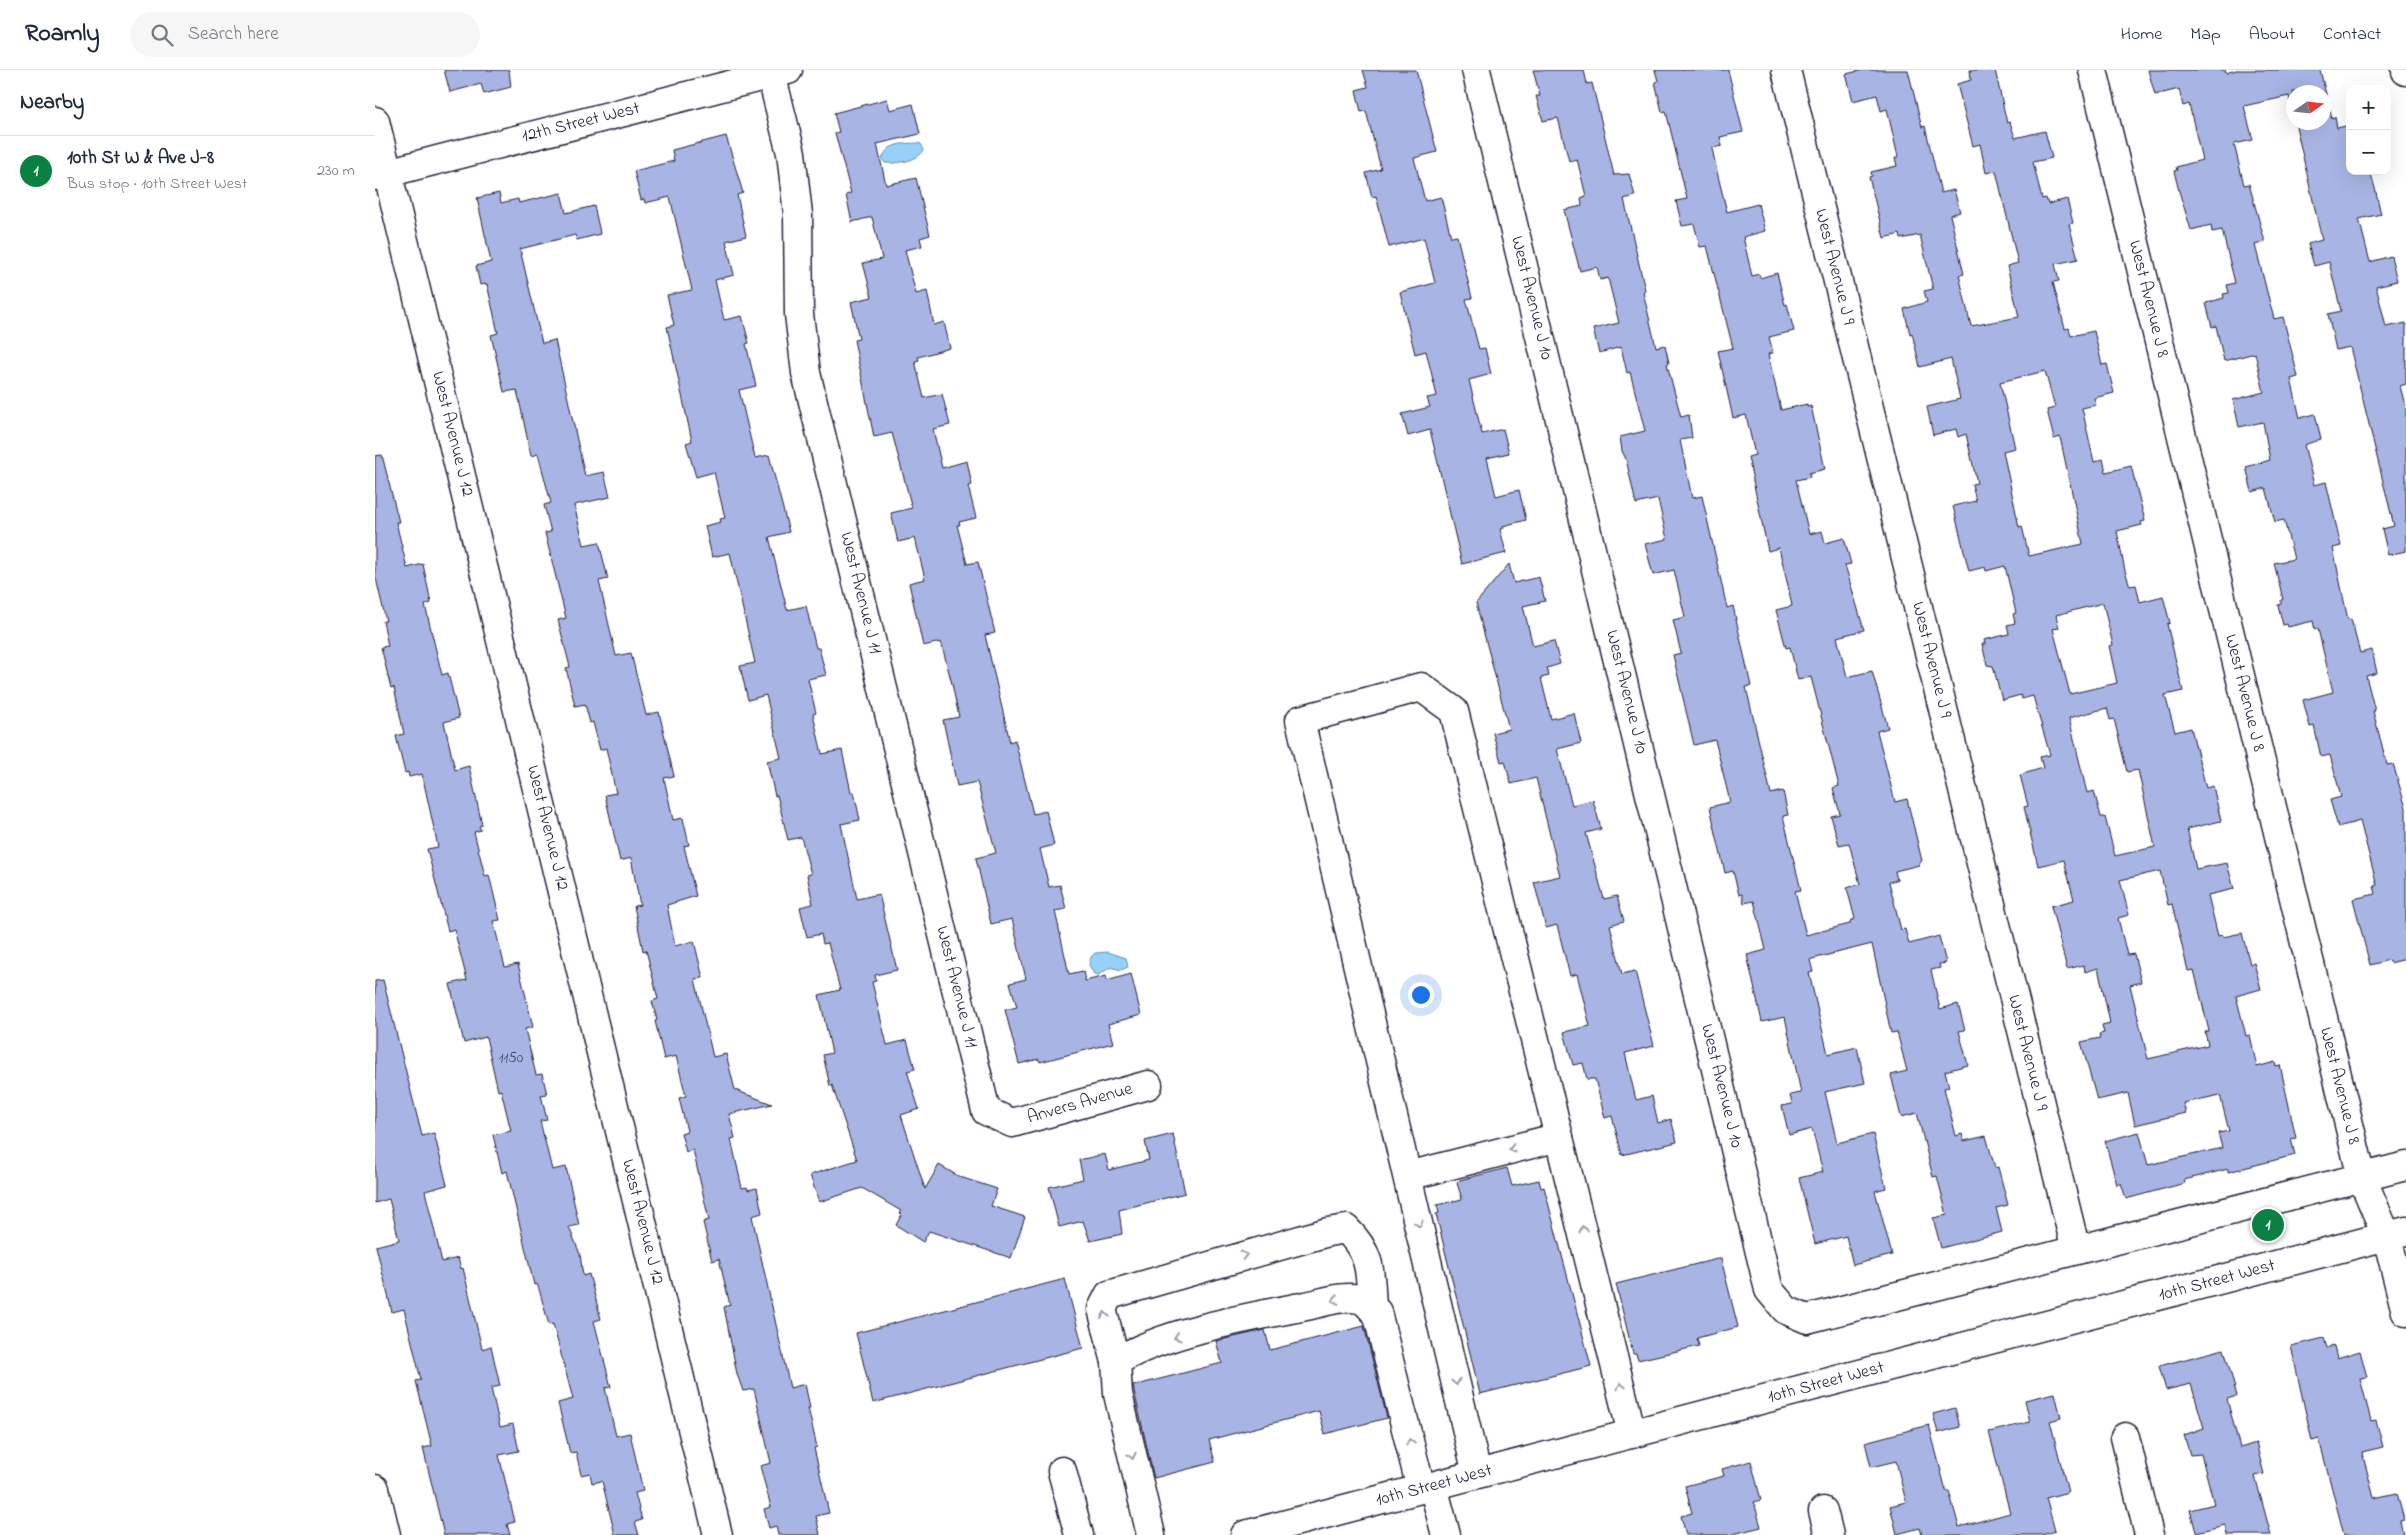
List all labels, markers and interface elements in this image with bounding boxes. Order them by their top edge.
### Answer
search box [130,12,480,57]
text: Roamly [25,17,100,52]
icon: search [148,21,176,49]
text: Search here [188,21,279,48]
text: Home [2121,22,2162,48]
text: Map [2190,22,2221,48]
text: About [2249,22,2295,48]
text: Contact [2323,22,2381,48]
north arrow [2286,85,2331,130]
map controls [2346,85,2391,175]
button: + [2346,85,2391,130]
text: Nearby [20,88,84,118]
street label: 12th Street West [519,96,643,150]
button: − [2346,130,2391,175]
text: 10th St W & Ave J-8 [67,145,214,172]
text: 1 [33,159,39,183]
text: 230 m [317,159,355,183]
text: Bus stop · 10th Street West [67,172,247,196]
street label: West Avenue J 9 [1807,206,1861,328]
street label: West Avenue J 10 [1503,233,1559,363]
street label: West Avenue J 8 [2121,238,2175,361]
street label: West Avenue J 12 [424,369,480,499]
street label: West Avenue J 11 [832,529,888,657]
street label: West Avenue J 9 [1904,599,1958,721]
street label: West Avenue J 10 [1598,627,1654,757]
street label: West Avenue J 8 [2217,632,2271,755]
street label: West Avenue J 12 [519,763,575,893]
street label: West Avenue J 11 [928,923,984,1051]
your location [1408,982,1434,1008]
street label: West Avenue J 9 [2000,992,2054,1114]
street label: West Avenue J 10 [1693,1021,1749,1151]
street label: West Avenue J 8 [2312,1025,2366,1148]
house number: 1150 [499,1047,524,1069]
street label: Anvers Avenue [1024,1076,1137,1131]
one-way arrow [1507,1143,1516,1154]
street label: West Avenue J 12 [614,1157,670,1287]
pin: 1 [2252,1206,2284,1244]
one-way arrow [1413,1219,1424,1228]
one-way arrow [1578,1224,1589,1233]
one-way arrow [1240,1250,1249,1261]
street label: 10th Street West [2156,1253,2278,1309]
one-way arrow [1331,1295,1340,1305]
one-way arrow [1100,1310,1110,1319]
one-way arrow [1173,1331,1182,1341]
street label: 10th Street West [1765,1355,1887,1411]
one-way arrow [1450,1377,1461,1386]
one-way arrow [1616,1382,1627,1391]
one-way arrow [1405,1437,1416,1446]
one-way arrow [1126,1451,1137,1460]
street label: 10th Street West [1373,1458,1495,1514]

